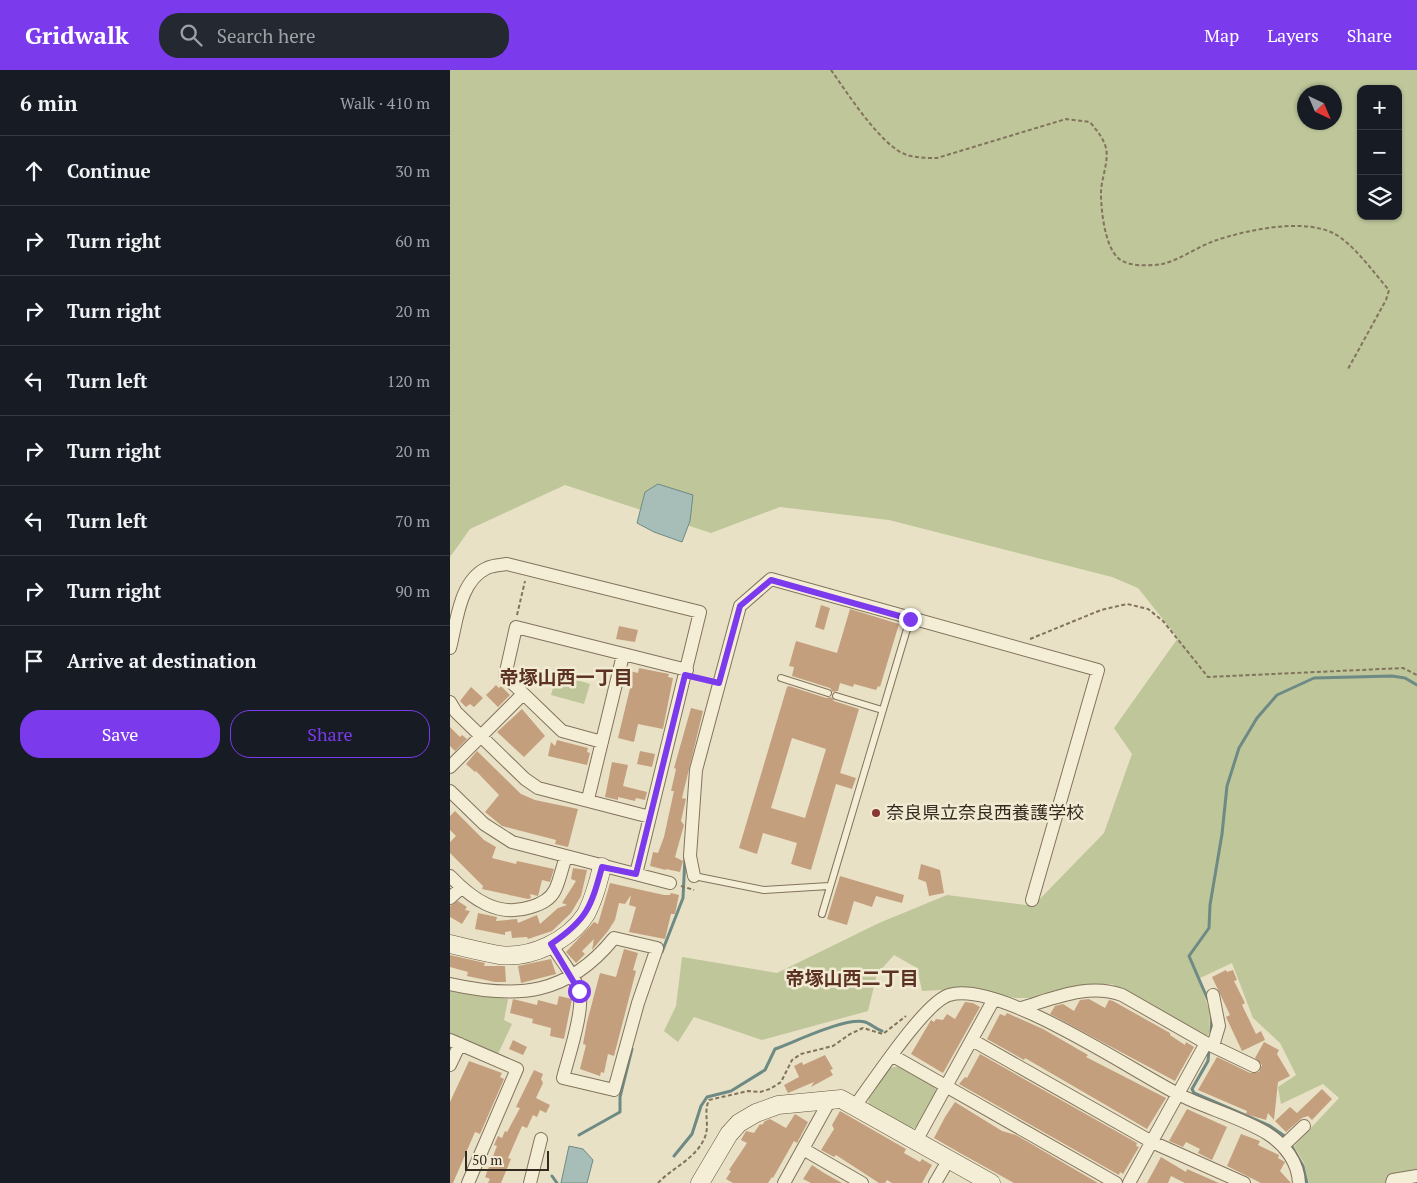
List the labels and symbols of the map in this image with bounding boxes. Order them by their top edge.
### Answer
north arrow [1297,85,1342,130]
route end [899,608,922,631]
district label: 帝塚山西一丁目 [499,664,633,689]
place label: 奈良県立奈良西養護学校 [886,800,1084,824]
marker: 奈良県立奈良西養護学校 [870,807,882,819]
district label: 帝塚山西二丁目 [785,965,919,990]
route start [568,980,591,1003]
scale bar [465,1148,549,1171]

